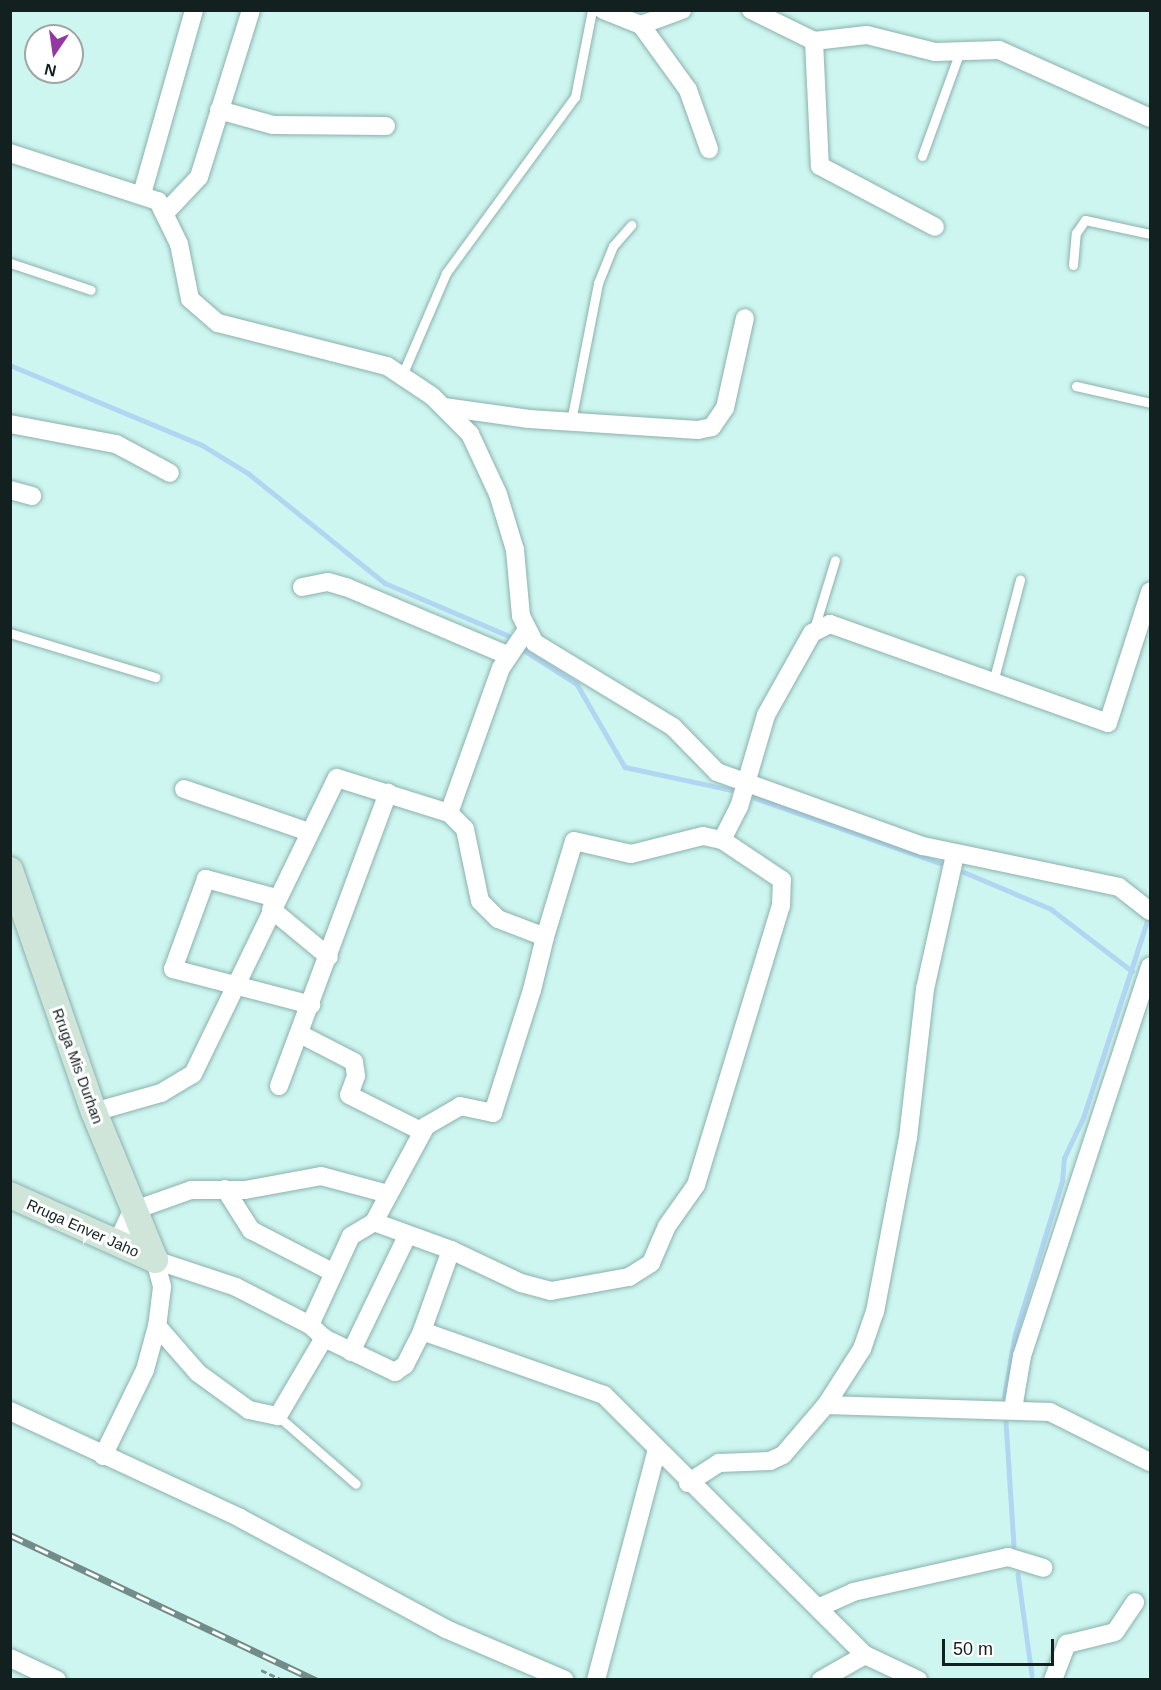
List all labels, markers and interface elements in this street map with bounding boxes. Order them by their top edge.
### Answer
north arrow [24,24,84,84]
text: N [43,60,58,80]
street label: Rruga Mis Durhan [49,1006,107,1126]
street label: Rruga Enver Jaho [24,1195,142,1261]
scale bar [945,1627,1058,1665]
text: 50 m [953,1639,993,1659]

